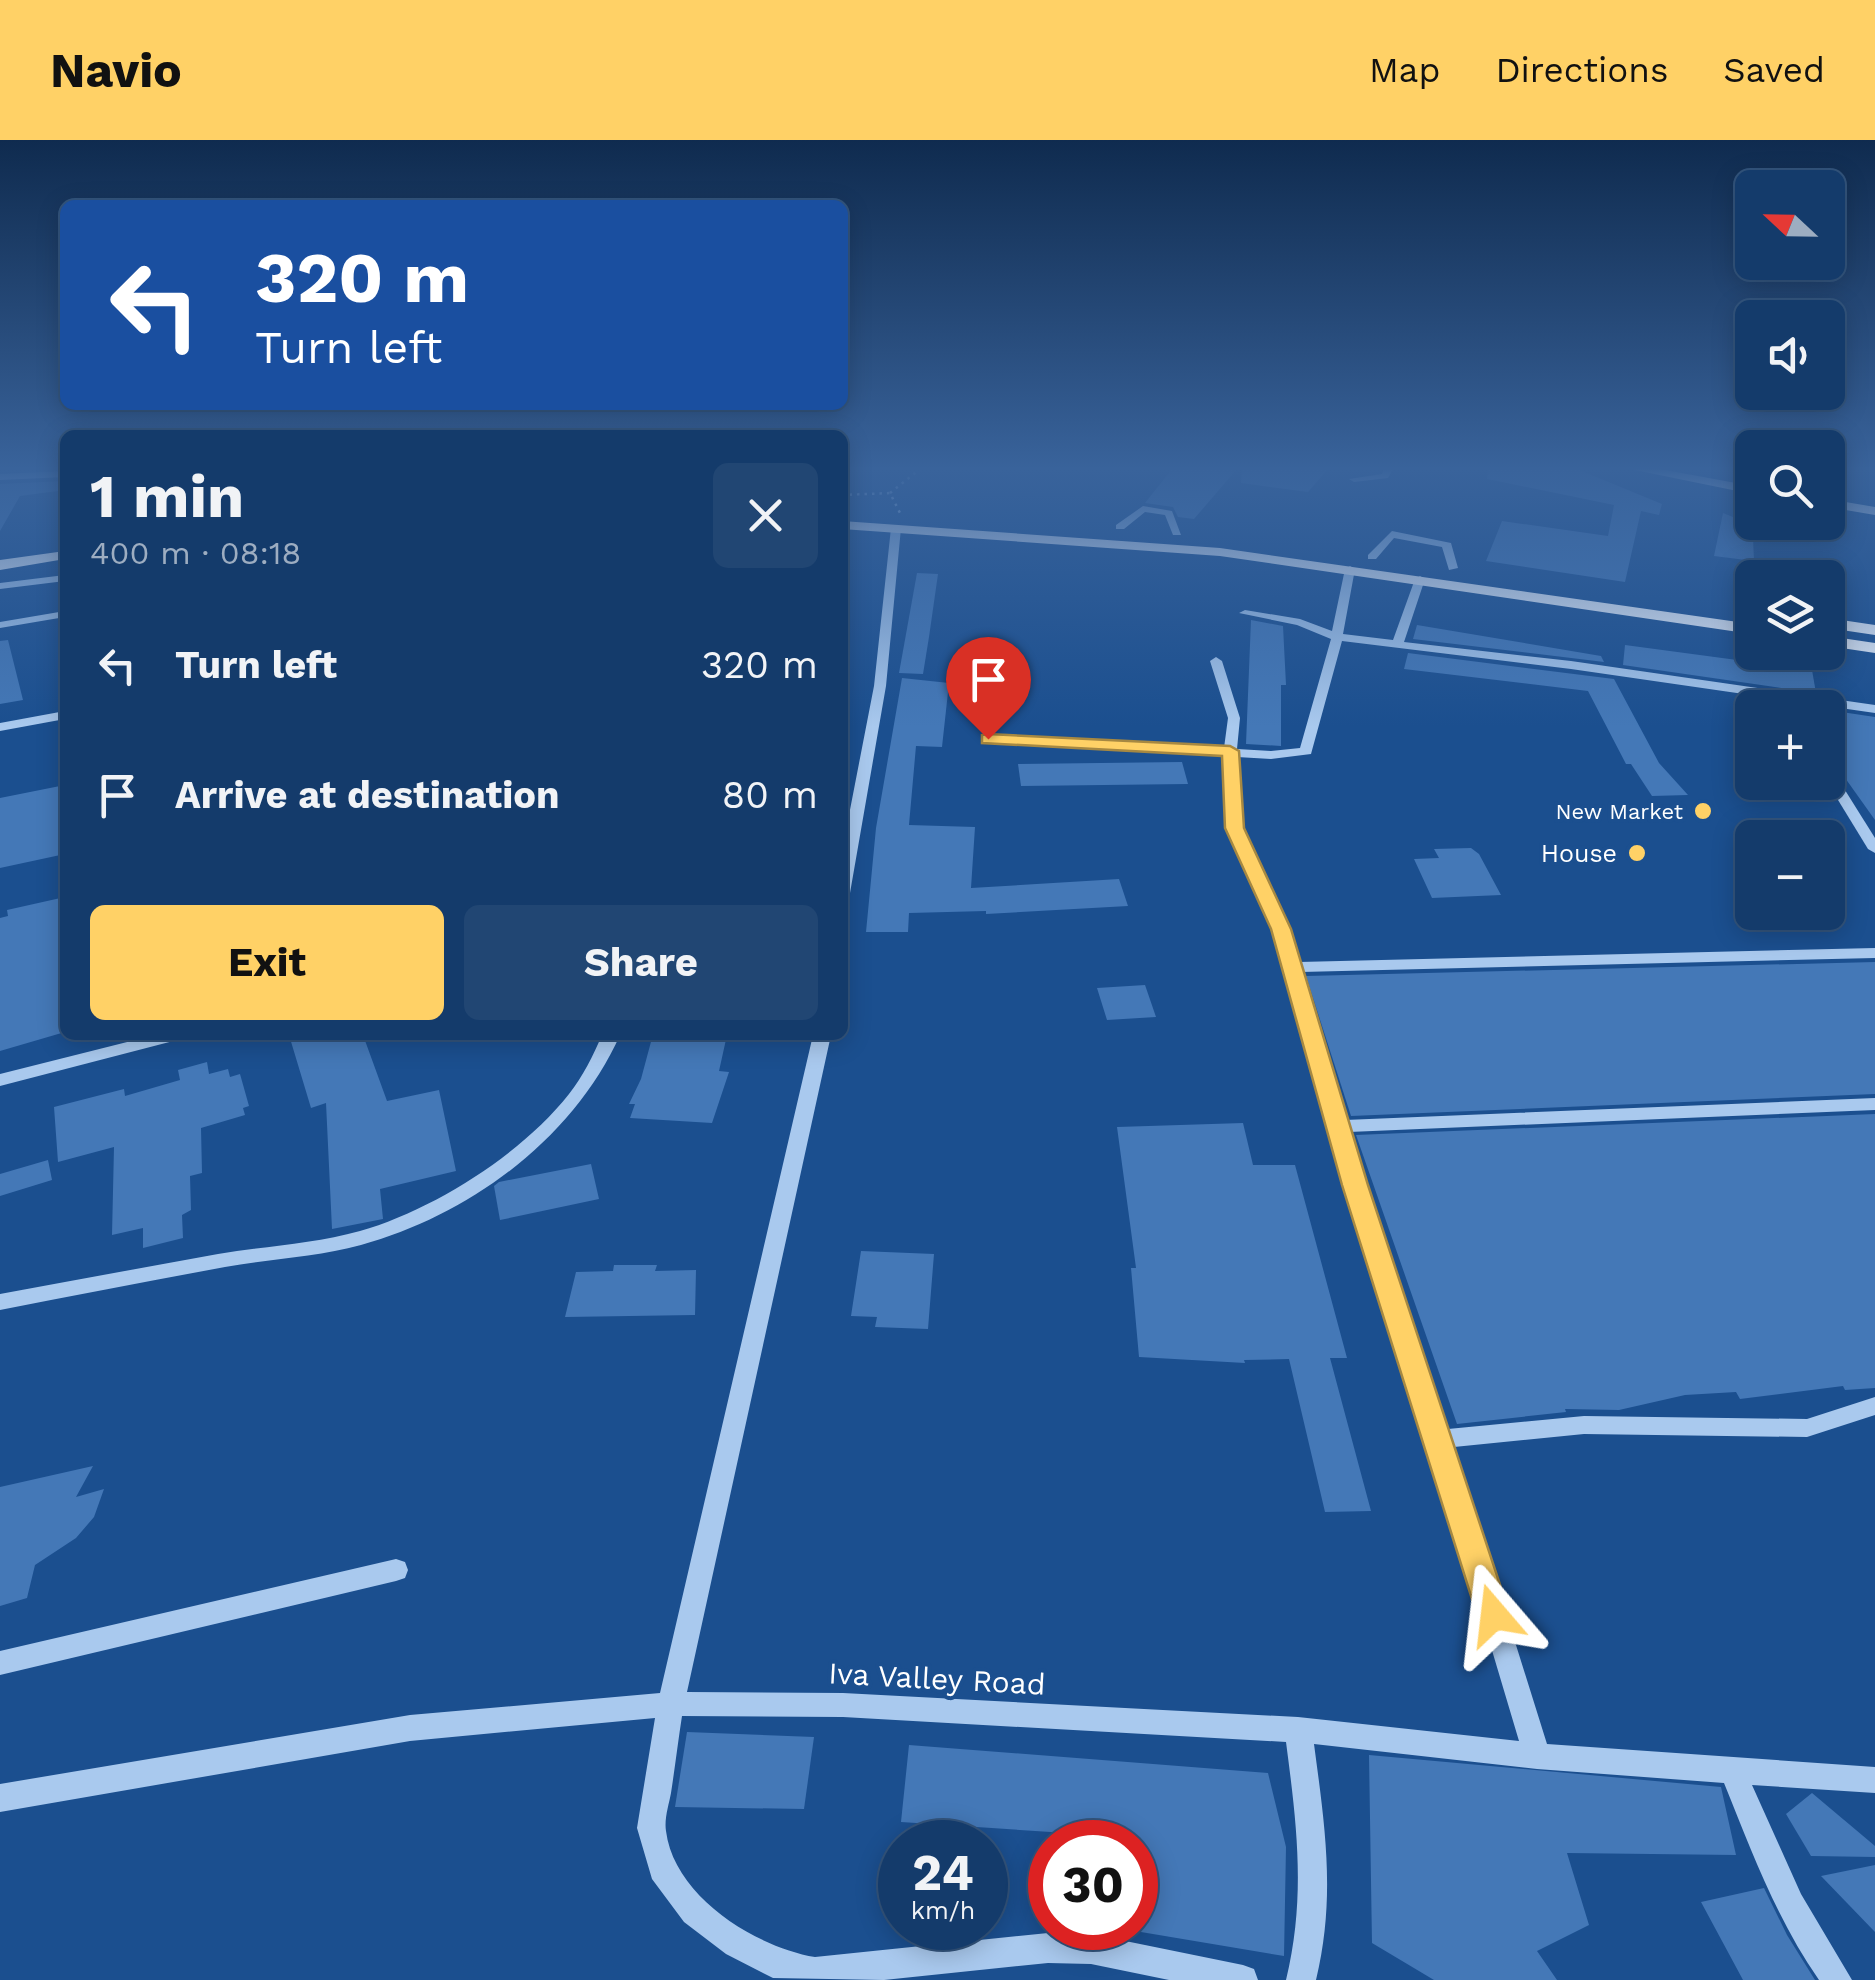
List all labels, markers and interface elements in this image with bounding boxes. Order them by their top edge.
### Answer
text: Navio [50,42,182,99]
text: Map [1369,49,1440,91]
text: Directions [1495,49,1668,91]
text: Saved [1723,49,1825,91]
north arrow [1735,170,1845,280]
map controls [1735,170,1845,930]
text: 320 m [255,237,469,319]
icon: left [90,240,220,370]
button: sound [1735,300,1845,410]
text: Turn left [255,321,442,374]
button: search [1735,430,1845,540]
text: 1 min [90,461,244,532]
button: close [713,463,818,568]
text: 400 m · 08:18 [90,534,301,572]
button: layers [1735,560,1845,670]
pin [946,637,1031,740]
icon: left [90,638,145,693]
text: Turn left [175,643,337,687]
text: 320 m [701,643,818,687]
icon: arrive [961,652,1016,707]
button: + [1735,690,1845,800]
icon: arrive [90,768,145,823]
text: Arrive at destination [175,773,560,817]
text: 80 m [722,773,818,817]
place label: New Market [1555,799,1683,824]
marker: New Market [1692,800,1714,822]
button: − [1735,820,1845,930]
place label: House [1541,839,1617,868]
marker: House [1626,842,1648,864]
button: Exit [90,905,444,1020]
button: Share [464,905,818,1020]
position arrow [1442,1563,1546,1667]
street label: Iva Valley Road [828,1655,1046,1702]
speed limit sign: 30 [1028,1820,1158,1950]
text: 24 [912,1843,974,1902]
text: km/h [911,1896,975,1925]

